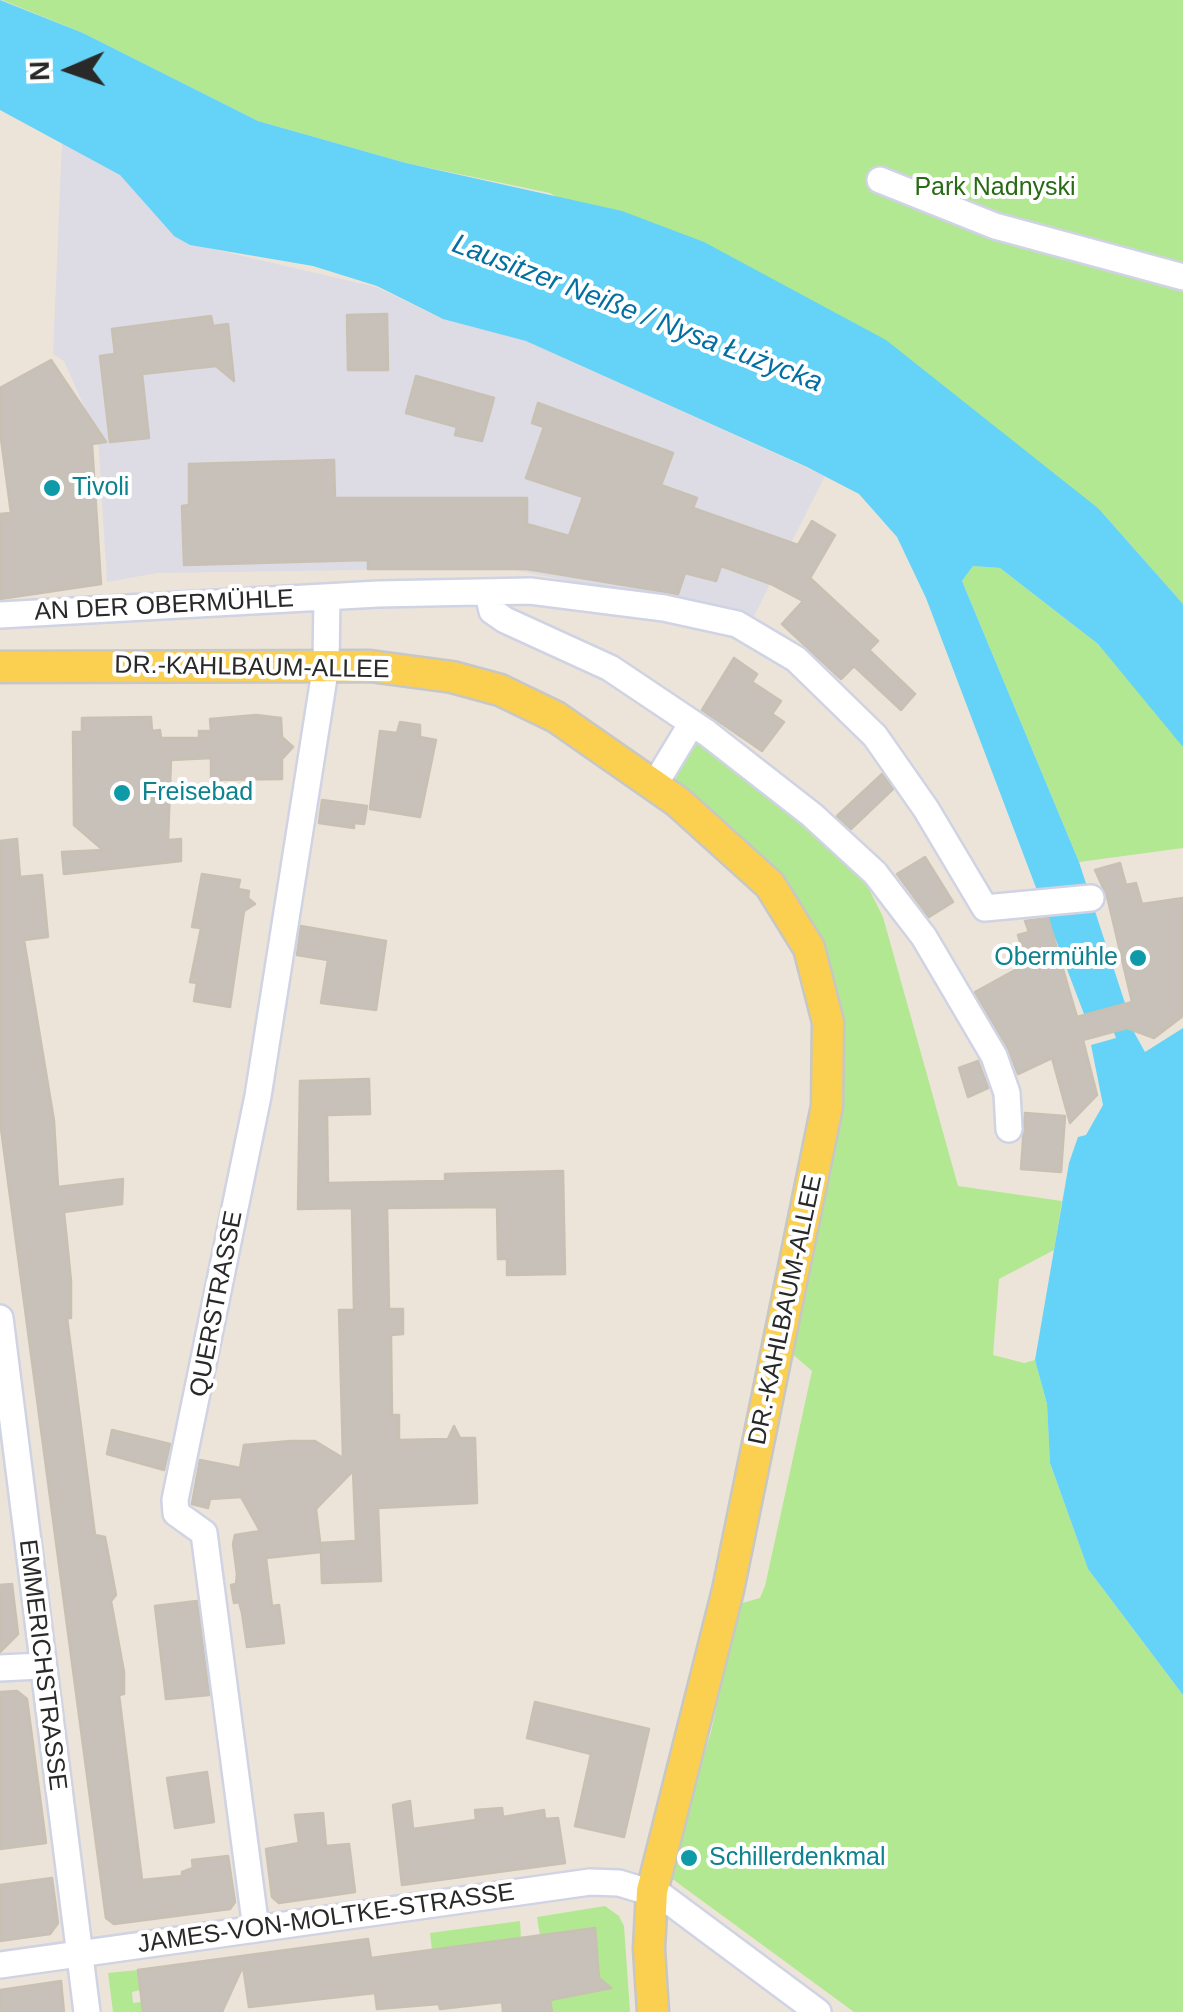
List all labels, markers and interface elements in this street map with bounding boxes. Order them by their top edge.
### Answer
north arrow [20,20,120,120]
text: N [24,60,55,82]
park label: Park Nadnyski [914,173,1076,203]
water label: Lausitzer Neiße / Nysa Łużycka [447,228,827,400]
place label: Tivoli [72,473,129,503]
marker: Tivoli [41,477,63,499]
street label: AN DER OBERMÜHLE [34,584,294,628]
street label: DR.-KAHLBAUM-ALLEE [114,651,390,685]
place label: Freisebad [142,778,253,808]
marker: Freisebad [111,782,133,804]
place label: Obermühle [994,943,1118,973]
marker: Obermühle [1127,947,1149,969]
street label: DR.-KAHLBAUM-ALLEE [743,1172,829,1448]
street label: QUERSTRASSE [184,1208,250,1400]
street label: EMMERICHSTRASSE [12,1538,72,1792]
place label: Schillerdenkmal [709,1843,885,1873]
marker: Schillerdenkmal [678,1847,700,1869]
street label: JAMES-VON-MOLTKE-STRASSE [136,1878,516,1960]

